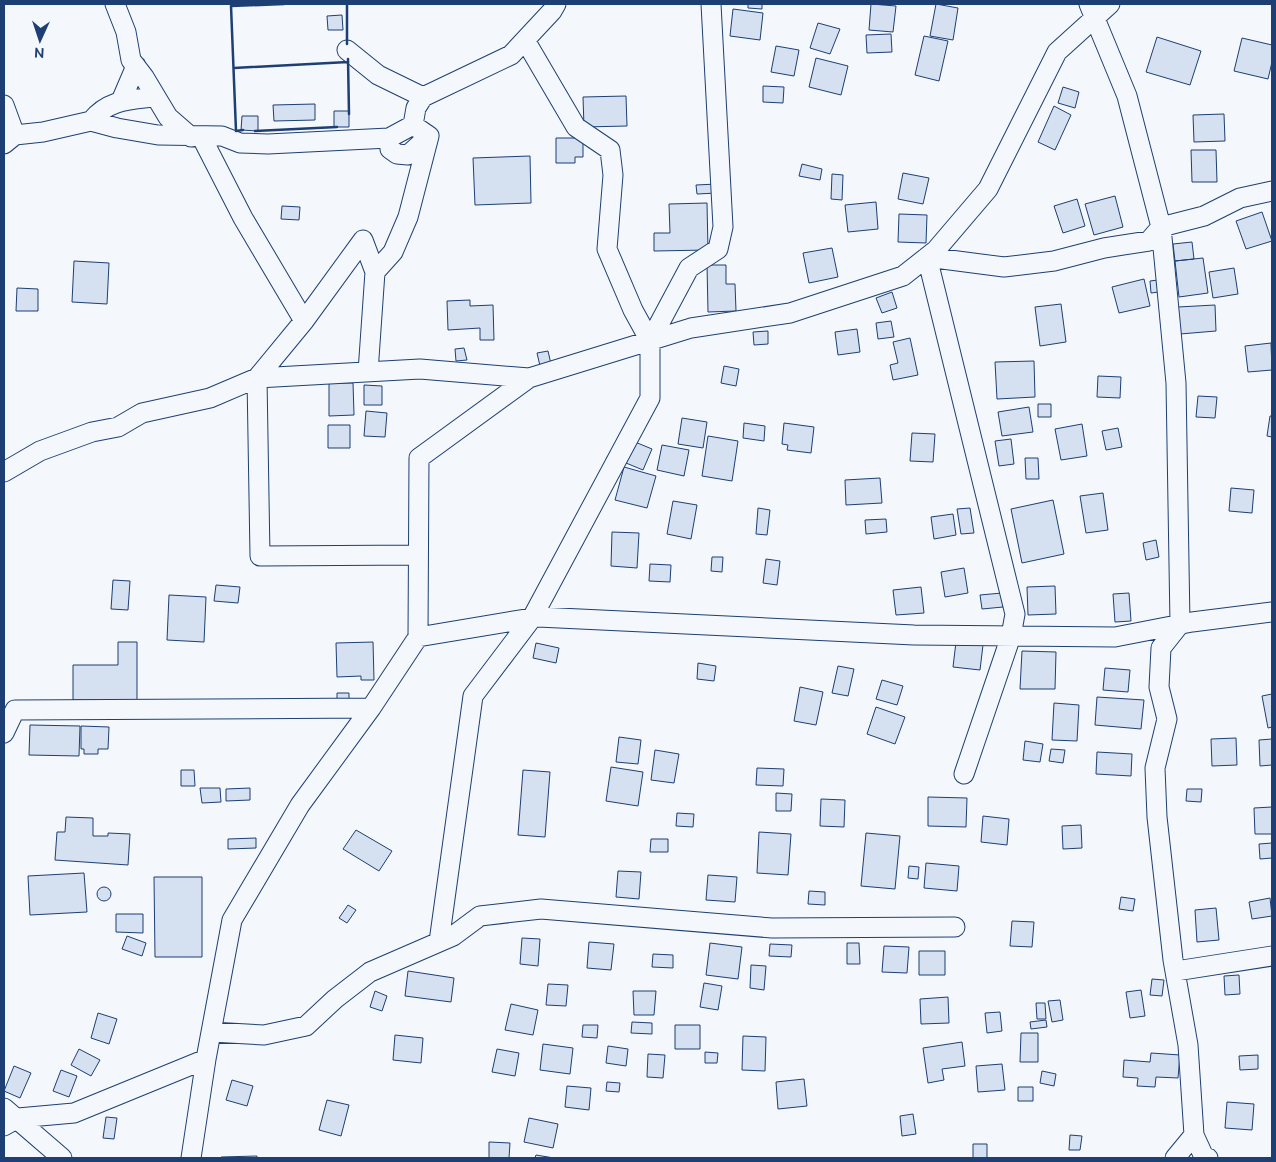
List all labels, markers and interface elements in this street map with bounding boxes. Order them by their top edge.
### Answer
north arrow [15,15,65,65]
text: N [34,45,45,61]

